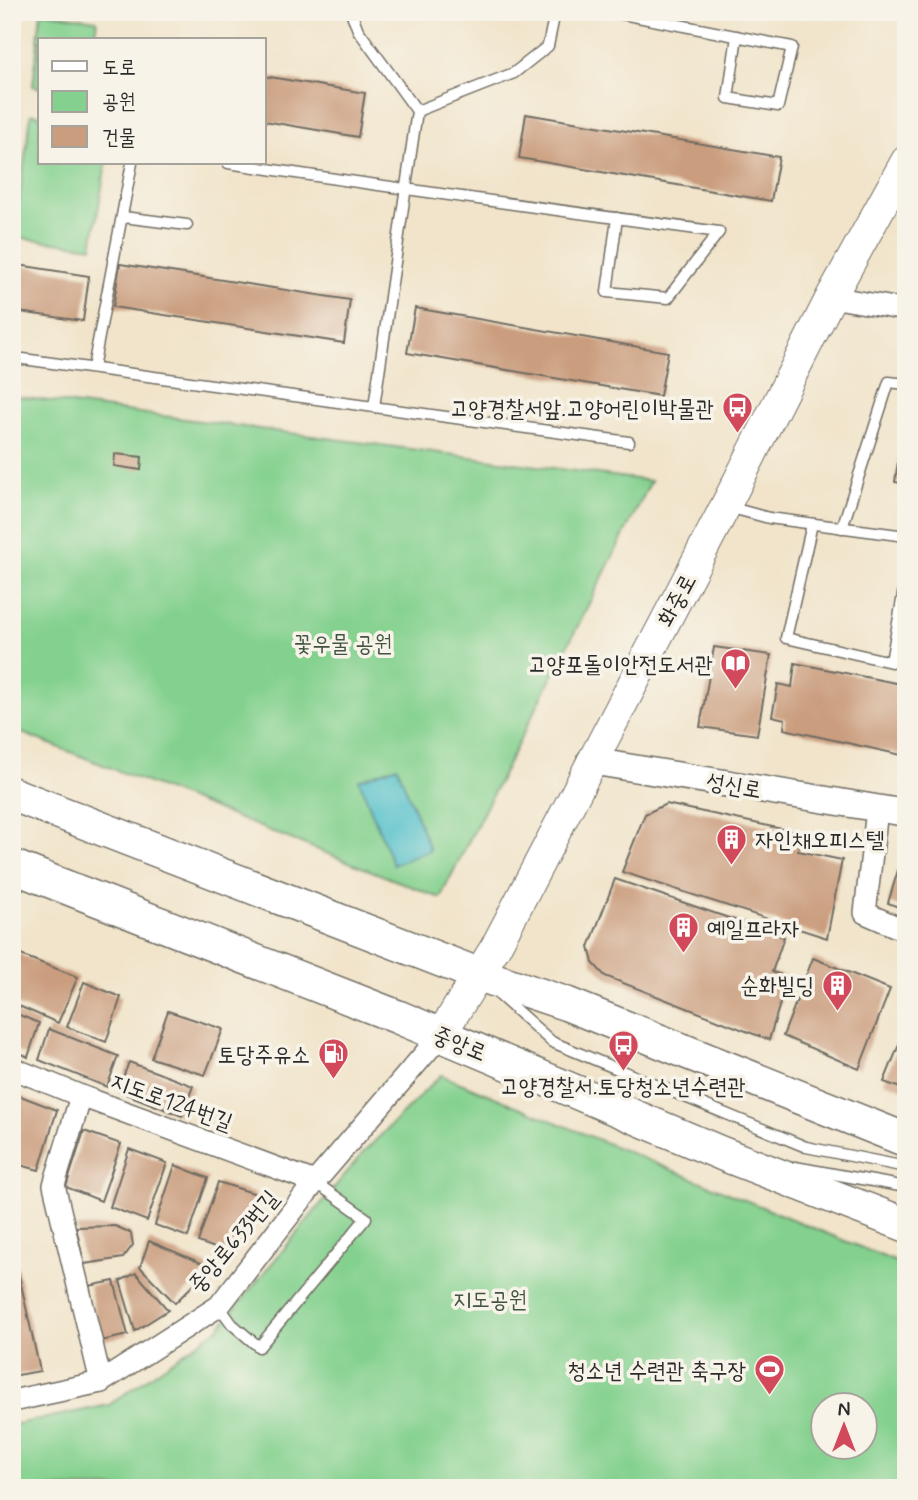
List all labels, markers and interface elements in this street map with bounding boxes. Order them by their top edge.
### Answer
legend [38,38,266,164]
text: 도로 [102,54,136,82]
text: 공원 [102,88,136,116]
text: 건물 [102,124,136,152]
bus stop icon: 고양경찰서앞.고양어린이박물관 [720,391,754,435]
place label: 고양경찰서앞.고양어린이박물관 [450,395,714,425]
street label: 화중로 [651,569,704,632]
park label: 꽃우물 공원 [294,630,392,660]
library icon: 고양포돌이안전도서관 [719,647,753,691]
place label: 고양포돌이안전도서관 [528,651,713,681]
street label: 성신로 [704,767,764,807]
building icon: 자인채오피스텔 [715,822,749,866]
place label: 자인채오피스텔 [755,826,885,856]
building icon: 예일프라자 [667,911,701,955]
place label: 예일프라자 [707,915,800,945]
building icon: 순화빌딩 [820,968,854,1012]
place label: 순화빌딩 [740,972,814,1002]
street label: 중앙로 [428,1021,491,1069]
bus stop icon: 고양경찰서.토당청소년수련관 [606,1028,640,1072]
fuel station icon: 토당주유소 [316,1037,350,1081]
place label: 토당주유소 [217,1041,310,1071]
street label: 지도로124번길 [106,1067,236,1139]
place label: 고양경찰서.토당청소년수련관 [500,1073,746,1103]
street label: 중앙로633번길 [183,1185,286,1300]
park label: 지도공원 [453,1286,527,1316]
sports icon: 청소년 수련관 축구장 [752,1353,786,1397]
place label: 청소년 수련관 축구장 [567,1357,746,1387]
north arrow [810,1392,880,1462]
text: N [838,1398,850,1423]

